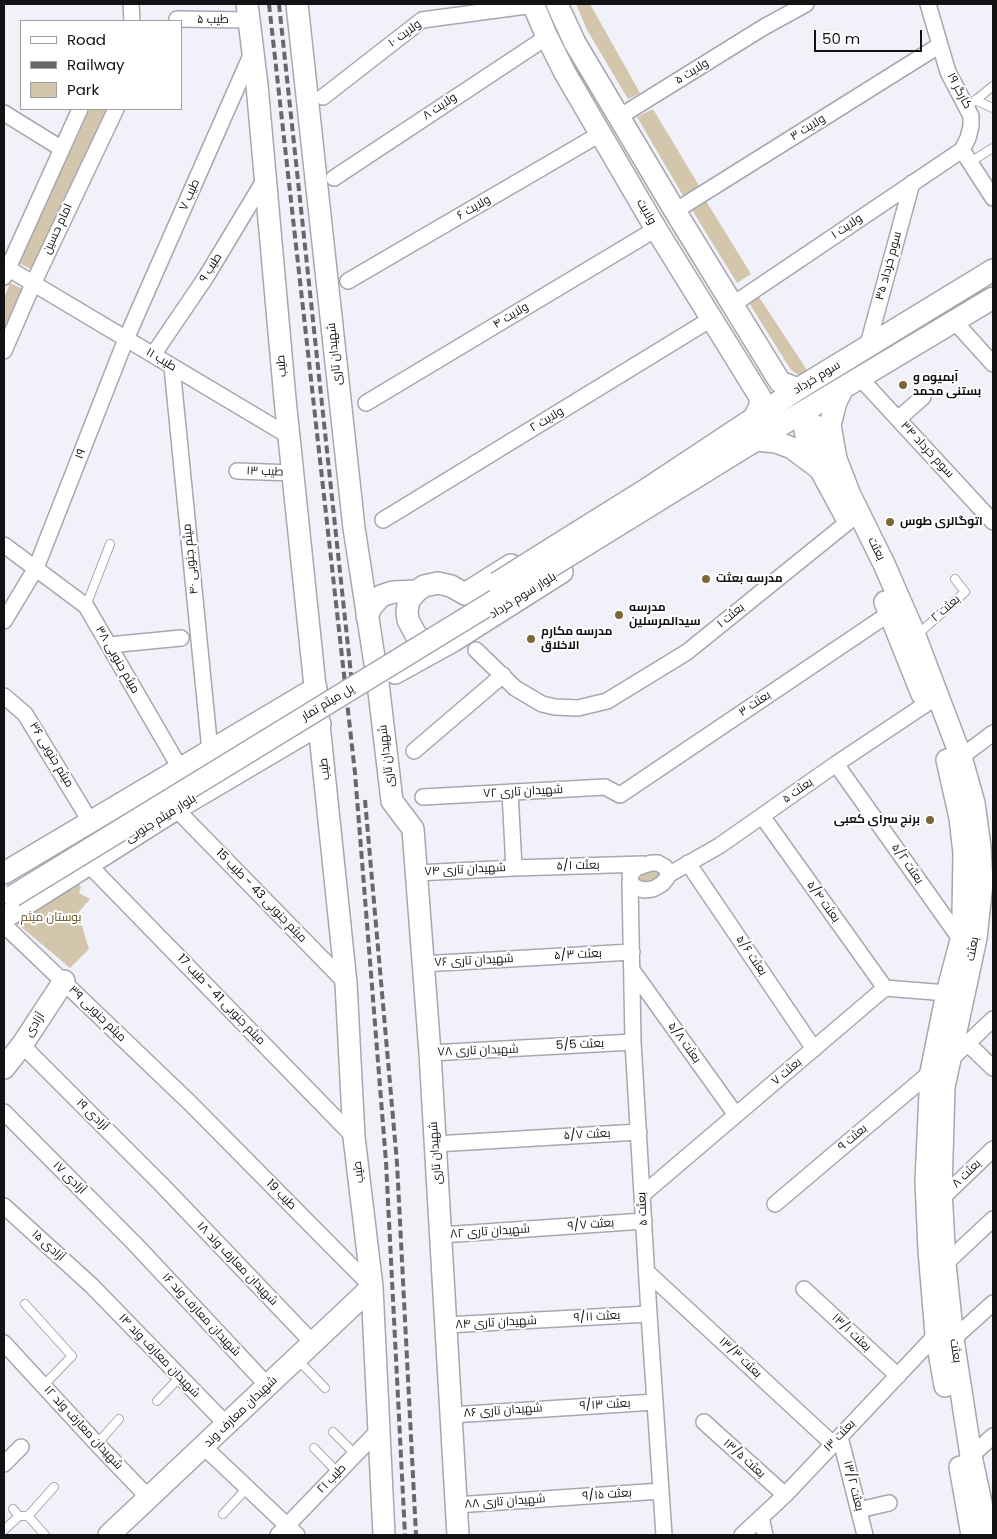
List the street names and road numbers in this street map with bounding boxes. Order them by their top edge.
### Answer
street label: طیب ۵ [197,13,229,27]
street label: ولایت ۱۰ [386,17,424,51]
street label: ولایت ۵ [672,56,712,88]
street label: کارگر ۱۹ [943,70,975,112]
street label: ولایت ۸ [420,90,460,124]
street label: ولایت ۳ [788,112,828,144]
street label: طیب ۷ [177,177,203,213]
street label: ولایت ۶ [455,193,493,223]
street label: ولایت [633,197,659,227]
street label: امام حسین [40,201,76,257]
street label: ولایت ۱ [829,211,865,243]
street label: سوم خرداد ۳۵ [873,230,905,302]
street label: طیب ۹ [197,251,225,285]
street label: ولایت ۴ [491,300,531,332]
street label: شهیدان تاری [325,322,345,386]
street label: طیب ۱۱ [143,345,179,375]
street label: طیب [274,354,290,378]
street label: سوم خرداد [791,358,843,398]
street label: ولایت ۲ [528,404,566,436]
street label: سوم خرداد ۳۴ [897,419,957,481]
street label: ۱۹ [72,447,90,461]
street label: طیب ۱۳ [246,464,284,480]
street label: میثم جنوبی ۴۰ [180,523,202,595]
street label: بعثت [864,535,888,563]
street label: بلوار سوم خرداد [487,570,559,622]
street label: بعثت ۲ [929,593,963,625]
street label: بعثت ۱ [714,601,748,631]
street label: میثم جنوبی ۳۸ [92,624,142,696]
street label: پل میثم تمار [299,682,357,724]
street label: بعثت ۳ [736,688,774,720]
street label: میثم جنوبی ۳۶ [26,720,76,790]
street label: شهیدان تاری [376,724,398,788]
street label: طیب [317,757,333,781]
street label: بعثت ۵ [780,775,816,807]
street label: شهیدان تاری ۷۲ [483,783,563,801]
street label: بلوار میثم جنوبی [123,792,199,846]
street label: بعثت ۵/۲ [888,841,926,887]
street label: میثم جنوبی 43 - طیب 15 [213,846,309,946]
street label: بعثت ۵/۱ [556,858,600,874]
street label: شهیدان تاری ۷۴ [424,861,506,879]
street label: بعثت ۵/۴ [803,879,843,925]
street label: بعثت ۵/۶ [732,933,770,979]
street label: بعثت [964,936,982,962]
street label: بعثت ۵/۳ [554,947,602,963]
street label: میثم جنوبی 41 - طیب 17 [174,952,268,1048]
street label: شهیدان تاری ۷۶ [434,952,514,970]
street label: میثم جنوبی ۳۹ [65,983,129,1045]
street label: آزادی [22,1010,48,1040]
street label: بعثت ۵/۸ [664,1020,704,1066]
street label: بعثت 5/5 [556,1037,604,1053]
street label: شهیدان تاری ۷۸ [437,1042,519,1060]
street label: بعثت ۷ [769,1055,805,1089]
street label: آزادی ۱۹ [73,1096,111,1134]
street label: شهیدان تاری [427,1121,445,1185]
street label: بعثت ۹ [836,1122,870,1154]
street label: بعثت ۵/۷ [563,1127,611,1143]
street label: بعثت ۸ [949,1157,985,1191]
street label: آزادی ۱۷ [50,1159,88,1197]
street label: طیب [350,1160,368,1184]
street label: طیب 19 [263,1177,299,1213]
street label: بعثت ۵ [635,1192,651,1226]
street label: بعثت ۹/۷ [567,1216,615,1234]
street label: شهیدان معارف وند ۱۸ [193,1219,281,1309]
street label: شهیدان تاری ۸۲ [450,1222,530,1242]
street label: آزادی ۱۵ [28,1227,68,1265]
street label: شهیدان معارف وند ۱۶ [159,1270,243,1360]
street label: بعثت ۹/۱۱ [573,1309,621,1325]
street label: شهیدان معارف وند ۱۴ [115,1311,203,1401]
street label: بعثت ۱۳/۱ [828,1311,874,1355]
street label: شهیدان تاری ۸۴ [455,1314,537,1332]
street label: بعثت ۱۳/۳ [716,1335,764,1381]
street label: بعثت [946,1338,964,1364]
street label: شهیدان معارف وند [201,1373,281,1451]
street label: شهیدان معارف وند ۱۲ [40,1383,126,1473]
street label: بعثت ۹/۱۳ [579,1396,631,1414]
street label: شهیدان تاری ۸۶ [463,1401,543,1421]
street label: بعثت ۱۳ [821,1417,859,1455]
street label: بعثت ۱۳/۵ [720,1436,768,1482]
street label: بعثت ۱۳/۲ [840,1459,866,1513]
street label: طیب ۲‍۱ [314,1461,350,1497]
street label: بعثت ۹/۱۵ [582,1486,632,1504]
street label: شهیدان تاری ۸۸ [464,1492,546,1512]

